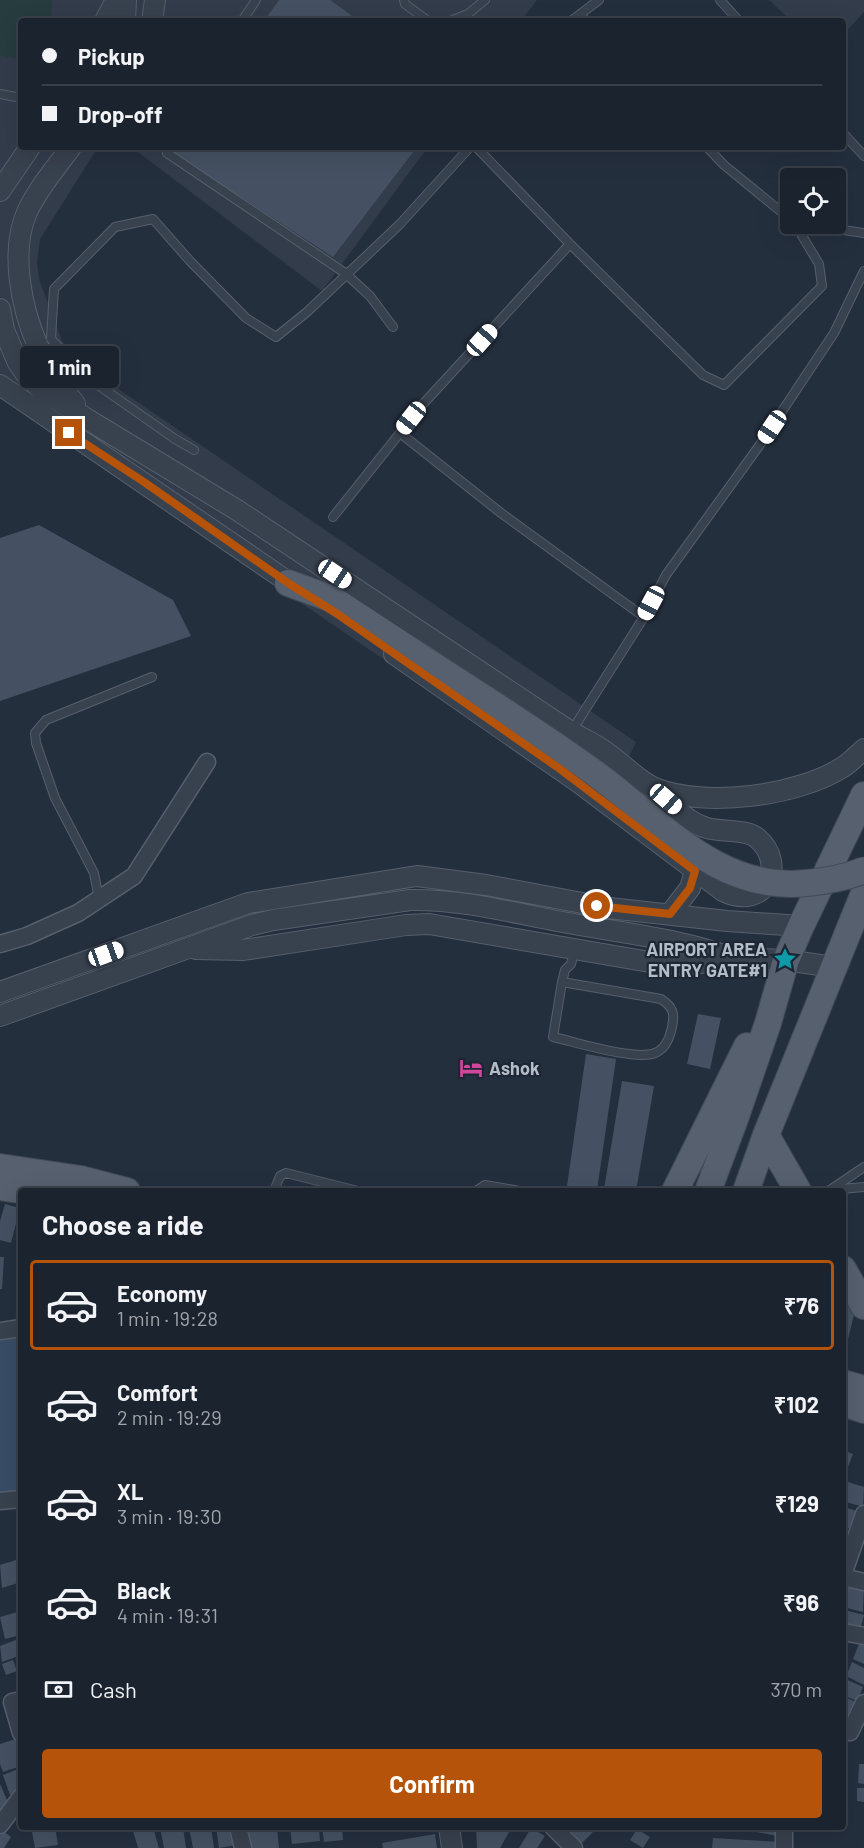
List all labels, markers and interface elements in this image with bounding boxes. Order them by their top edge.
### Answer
text: Pickup [78,43,145,69]
text: Drop-off [78,101,162,127]
map controls [780,168,846,234]
button: locate [780,168,846,234]
car [463,321,501,359]
callout: 1 min [20,346,118,388]
text: 1 min [48,355,91,379]
car [393,398,429,438]
car [754,407,790,447]
route end [55,419,82,446]
car [315,556,355,592]
car [635,583,667,623]
car [647,780,685,818]
route start [583,892,610,919]
place label: AIRPORT AREA ENTRY GATE#1 [646,938,767,981]
car [86,939,126,969]
place icon: AIRPORT AREA ENTRY GATE#1 [772,946,798,972]
hotel icon: Ashok [458,1055,484,1081]
place label: Ashok [489,1057,540,1079]
text: Choose a ride [42,1208,204,1240]
icon: car [45,1278,99,1332]
text: Economy [117,1280,207,1306]
text: ₹76 [784,1292,819,1318]
text: 1 min · 19:28 [117,1306,218,1330]
icon: car [45,1377,99,1431]
text: Comfort [117,1379,198,1405]
text: ₹102 [774,1391,819,1417]
text: 2 min · 19:29 [117,1405,222,1429]
icon: car [45,1476,99,1530]
text: XL [117,1478,143,1504]
text: ₹129 [775,1490,819,1516]
text: 3 min · 19:30 [117,1504,222,1528]
icon: car [45,1575,99,1629]
text: Black [117,1577,171,1603]
text: ₹96 [783,1589,819,1615]
text: 4 min · 19:31 [117,1603,218,1627]
icon: cash [42,1673,75,1706]
text: Cash [90,1676,137,1702]
text: 370 m [770,1677,822,1701]
button: Confirm [42,1749,822,1818]

